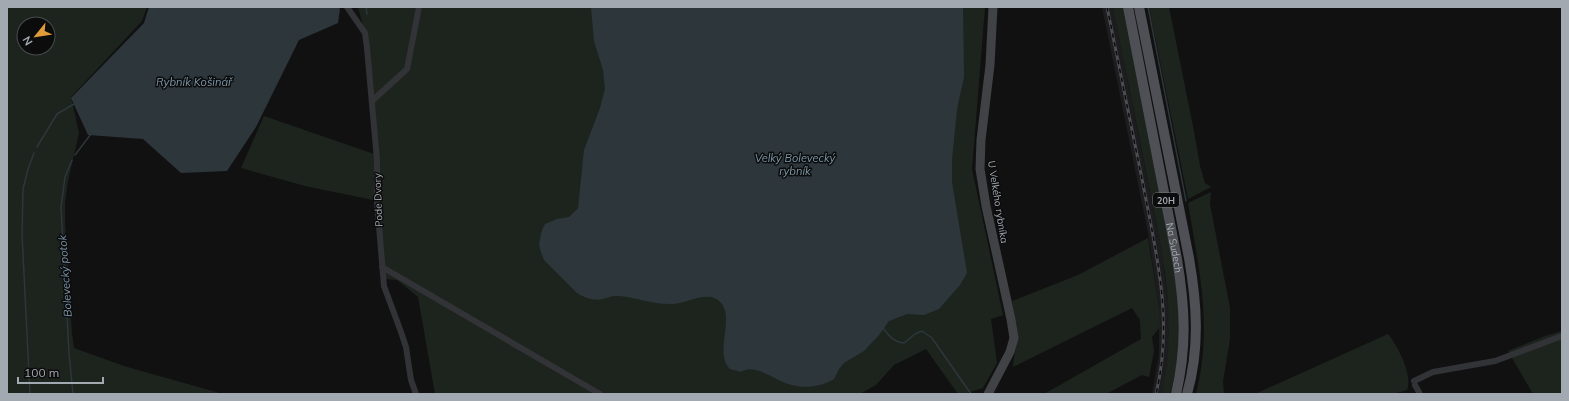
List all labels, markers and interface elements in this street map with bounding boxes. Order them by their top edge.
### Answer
north arrow [16,16,56,56]
text: N [19,34,35,48]
water label: Rybník Košinář [156,75,233,89]
water label: Velký Bolevecký rybník [755,151,836,178]
street label: U Velkého rybníka [985,160,1011,244]
street label: Pode Dvory [371,172,385,227]
road number: 20H [1153,193,1179,207]
street label: Na Sudech [1164,222,1186,274]
water label: Bolevecký potok [55,234,75,318]
scale bar [18,359,103,385]
text: 100 m [24,365,59,380]

